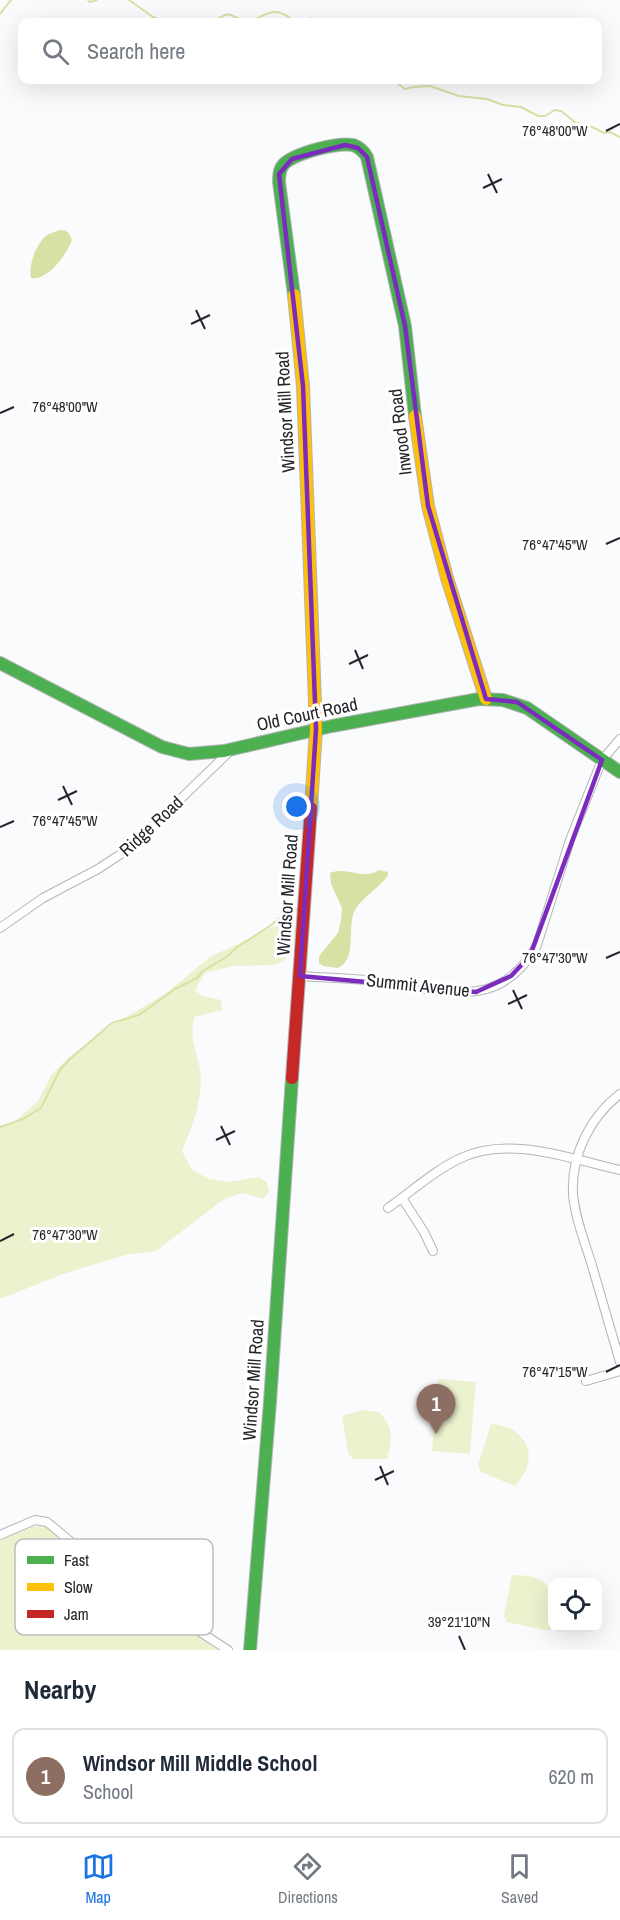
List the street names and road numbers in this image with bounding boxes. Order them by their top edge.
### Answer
street label: Windsor Mill Road [269,351,301,473]
street label: Inwood Road [382,387,418,477]
street label: Old Court Road [254,691,360,737]
street label: Ridge Road [114,790,188,862]
street label: Windsor Mill Road [270,834,304,956]
street label: Summit Avenue [365,967,471,1003]
street label: Windsor Mill Road [236,1319,270,1441]

